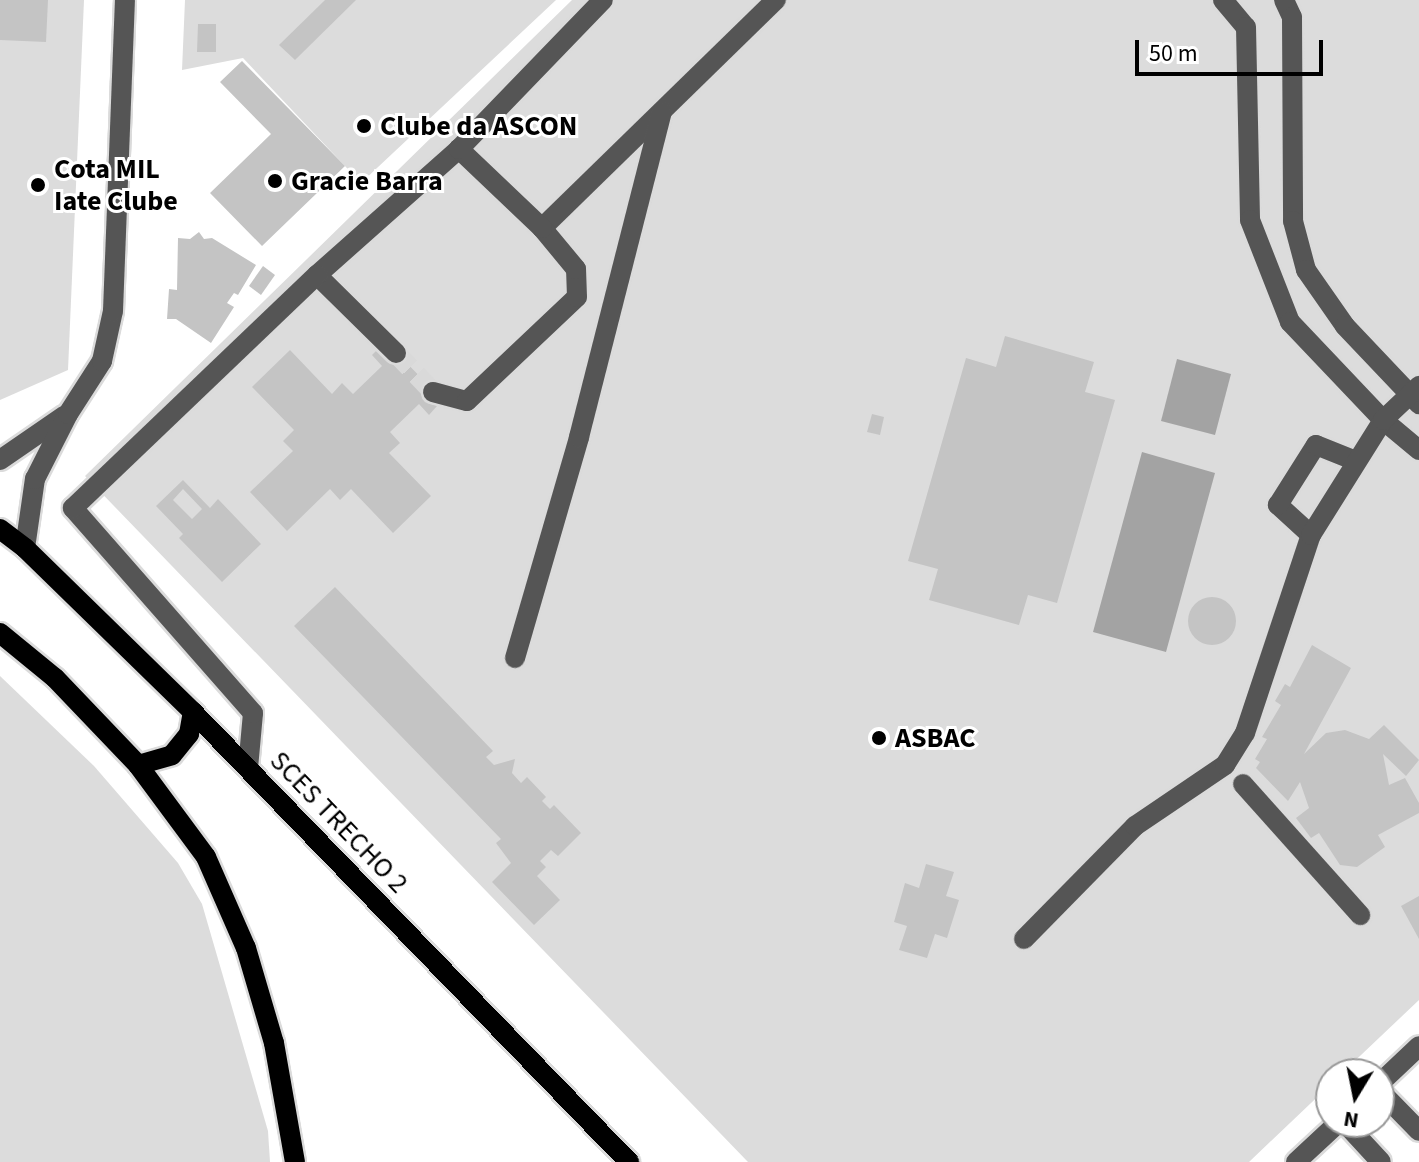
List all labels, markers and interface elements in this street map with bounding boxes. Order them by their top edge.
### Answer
scale bar [1139,24,1327,74]
text: 50 m [1149,36,1198,71]
place label: Clube da ASCON [380,109,577,143]
marker: Clube da ASCON [355,117,373,135]
place label: Cota MIL Iate Clube [54,152,178,218]
place label: Gracie Barra [291,164,443,198]
marker: Gracie Barra [266,172,284,190]
marker: Cota MIL Iate Clube [29,176,47,194]
place label: ASBAC [895,721,976,755]
marker: ASBAC [870,729,888,747]
street label: SCES TRECHO 2 [263,744,415,900]
north arrow [1315,1058,1395,1138]
text: N [1341,1103,1361,1137]

